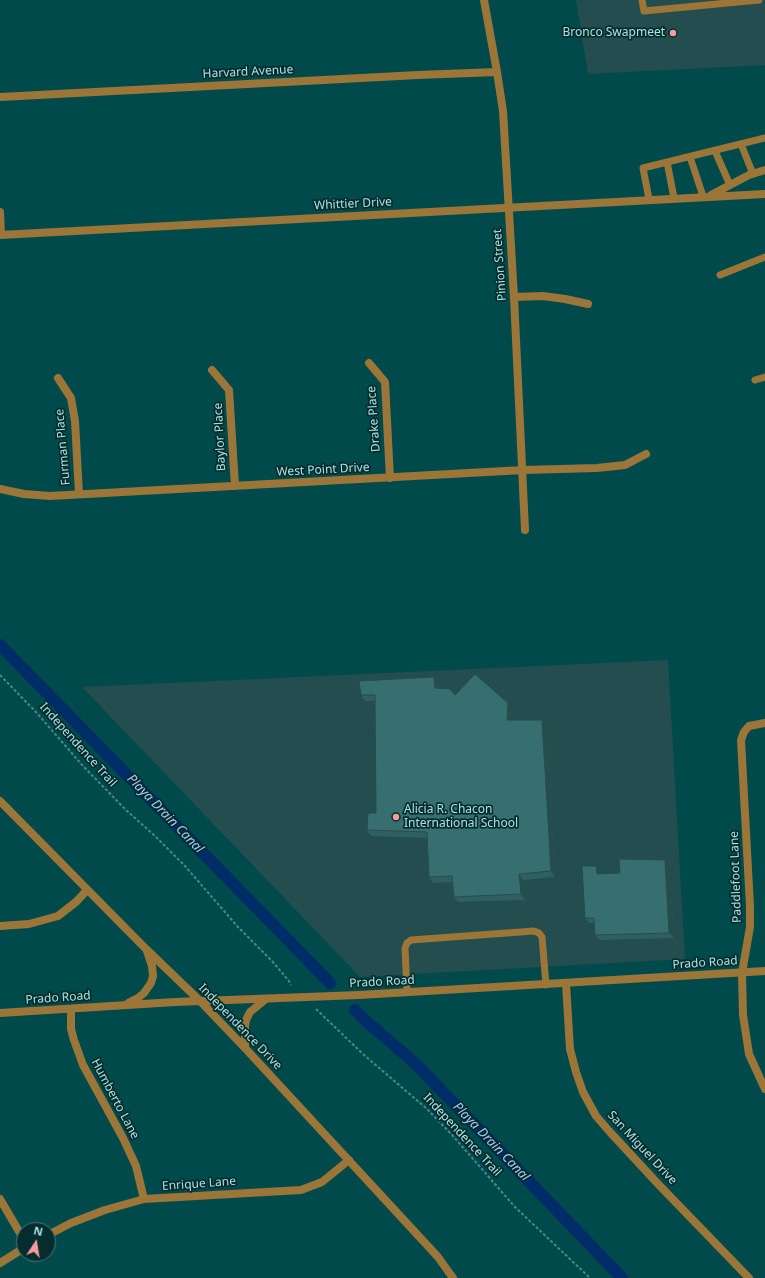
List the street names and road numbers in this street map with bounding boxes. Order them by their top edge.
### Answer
street label: Harvard Avenue [202,62,294,82]
street label: Whittier Drive [314,195,392,213]
street label: Pinion Street [490,229,510,301]
street label: Drake Place [365,386,383,452]
street label: Baylor Place [211,402,229,472]
street label: Furman Place [52,408,74,486]
street label: West Point Drive [276,460,370,480]
street label: Independence Trail [36,700,120,790]
street label: Paddlefoot Lane [727,831,745,923]
street label: Prado Road [672,954,738,972]
street label: Prado Road [349,973,415,991]
street label: Independence Drive [195,981,285,1073]
street label: Prado Road [25,989,91,1007]
street label: Humberto Lane [88,1057,142,1141]
street label: Independence Trail [420,1091,504,1179]
street label: San Miguel Drive [604,1108,680,1188]
street label: Enrique Lane [162,1174,236,1194]

